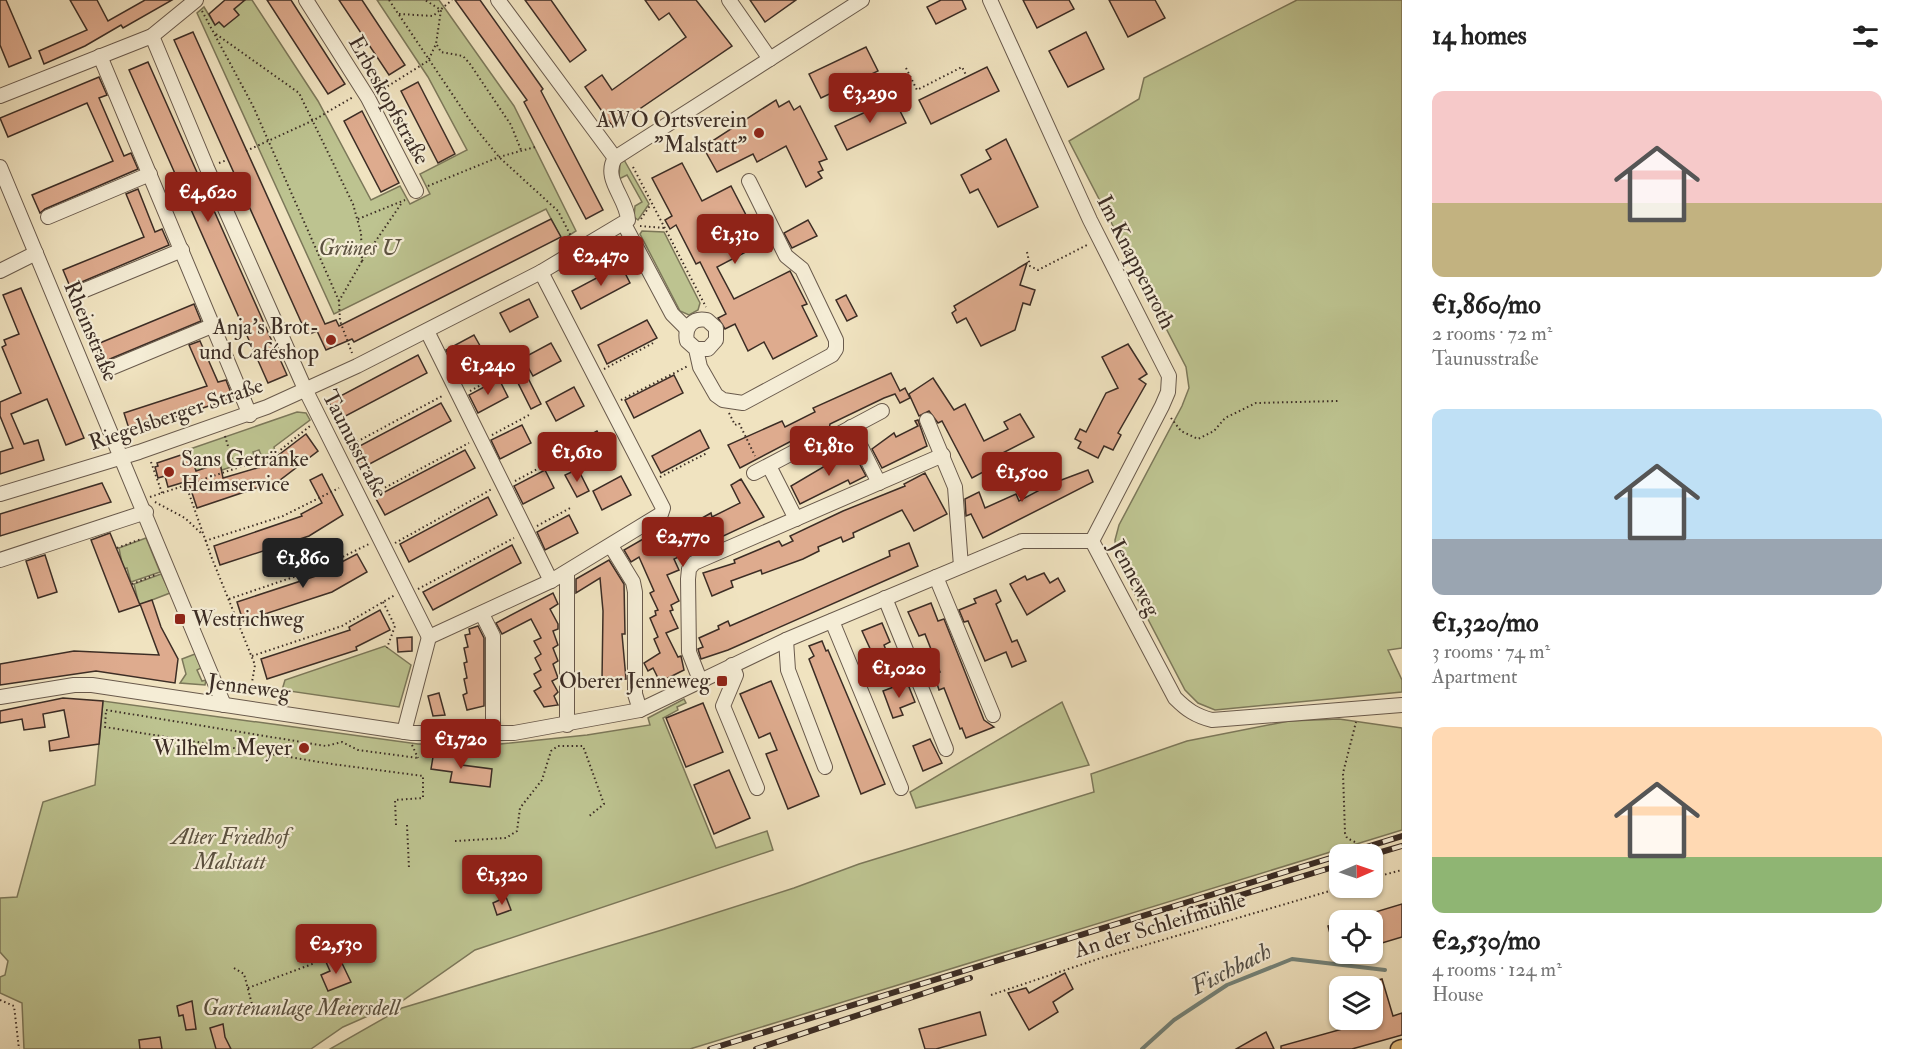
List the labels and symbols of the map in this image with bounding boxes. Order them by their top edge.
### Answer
street label: Erbeskopfstraße [341,30,436,170]
pin: €3,290 [821,73,919,124]
place label: AWO Ortsverein "Malstatt" [595,106,747,159]
marker: AWO Ortsverein "Malstatt" [752,126,766,140]
pin: €4,620 [159,172,257,223]
street label: Im Knappenroth [1089,190,1182,334]
pin: €1,310 [686,214,784,265]
park label: Grünes U [318,234,403,262]
pin: €2,470 [552,236,650,287]
street label: Rheinstraße [57,276,125,386]
place label: Anja's Brot- und Caféshop [199,313,319,367]
marker: Anja's Brot- und Caféshop [324,333,338,347]
pin: €1,240 [439,345,537,396]
street label: Riegelsberger Straße [85,371,267,457]
street label: Taunusstraße [316,385,394,503]
pin: €1,810 [780,426,878,477]
pin: €1,610 [528,432,626,483]
place label: Sans Getränke Heimservice [181,445,309,498]
pin: €1,500 [973,452,1071,503]
marker: Sans Getränke Heimservice [162,465,176,479]
pin: €2,770 [634,517,732,568]
street label: Jenneweg [1103,534,1167,622]
pin: €1,860 [254,538,352,589]
place label: Westrichweg [191,605,305,633]
marker: Westrichweg [173,612,187,626]
pin: €1,020 [850,648,948,699]
street label: Jenneweg [205,667,293,707]
place label: Oberer Jenneweg [559,667,711,695]
marker: Oberer Jenneweg [715,674,729,688]
pin: €1,720 [412,719,510,770]
place label: Wilhelm Meyer [152,734,293,762]
marker: Wilhelm Meyer [297,741,311,755]
park label: Alter Friedhof Malstatt [169,823,294,876]
north arrow [1329,844,1383,898]
pin: €1,320 [453,855,551,906]
street label: An der Schleifmühle [1070,886,1249,965]
pin: €2,530 [287,924,385,975]
water label: Fischbach [1185,935,1277,1003]
park label: Gartenanlage Meiersdell [202,994,401,1022]

